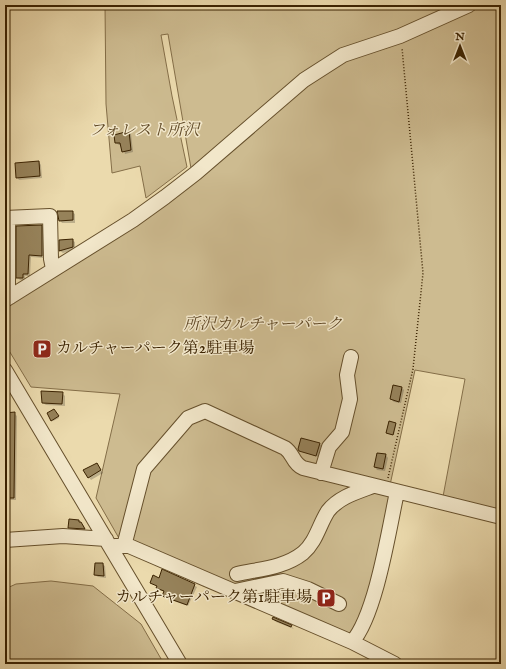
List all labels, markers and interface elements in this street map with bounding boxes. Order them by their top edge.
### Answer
north arrow [440,26,480,66]
text: N [454,30,465,44]
park label: フォレスト所沢 [89,121,201,141]
park label: 所沢カルチャーパーク [184,315,342,335]
parking icon: カルチャーパーク第2駐車場 [31,338,53,360]
place label: カルチャーパーク第2駐車場 [56,339,254,359]
parking icon: カルチャーパーク第1駐車場 [315,587,337,609]
place label: カルチャーパーク第1駐車場 [115,588,312,608]

